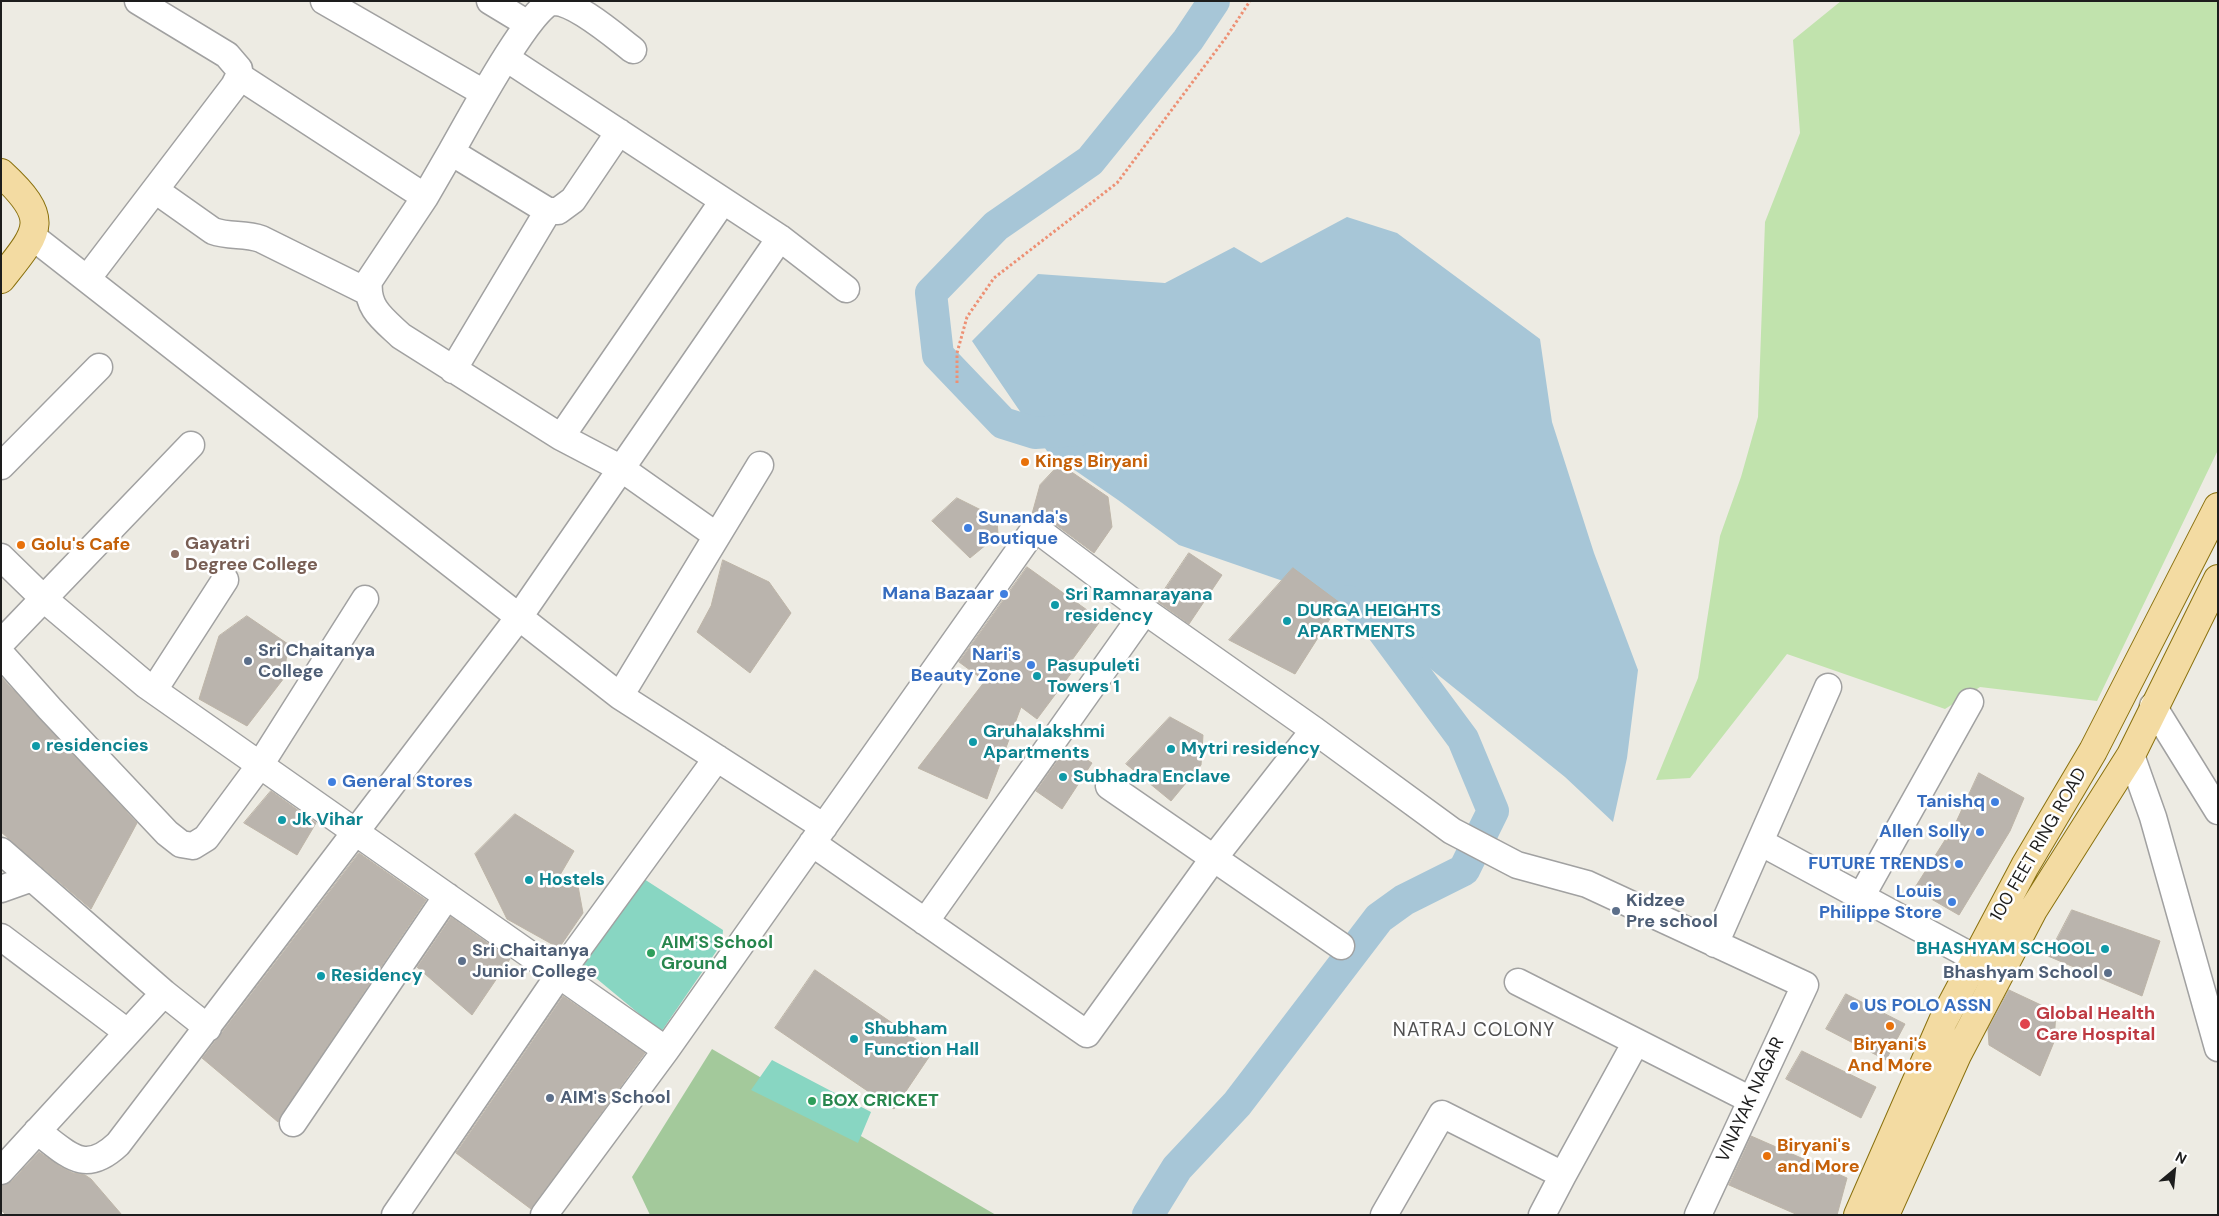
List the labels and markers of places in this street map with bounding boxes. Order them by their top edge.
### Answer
place label: Kings Biryani [1035,451,1148,473]
marker: Kings Biryani [1019,456,1031,468]
place label: Sunanda's Boutique [978,507,1068,550]
marker: Sunanda's Boutique [962,522,974,534]
place label: Gayatri Degree College [185,533,318,576]
place label: Golu's Cafe [31,534,130,556]
marker: Golu's Cafe [15,539,27,551]
marker: Gayatri Degree College [169,548,181,560]
place label: Mana Bazaar [882,583,994,605]
place label: Sri Ramnarayana residency [1065,584,1212,626]
marker: Mana Bazaar [998,588,1010,600]
marker: Sri Ramnarayana residency [1049,599,1061,611]
place label: DURGA HEIGHTS APARTMENTS [1297,600,1441,642]
marker: DURGA HEIGHTS APARTMENTS [1281,615,1293,627]
place label: Sri Chaitanya College [258,640,375,682]
place label: Nari's Beauty Zone [911,644,1021,686]
marker: Sri Chaitanya College [242,655,254,667]
place label: Pasupuleti Towers 1 [1047,655,1140,698]
marker: Nari's Beauty Zone [1025,659,1037,671]
marker: Pasupuleti Towers 1 [1031,670,1043,682]
place label: Gruhalakshmi Apartments [983,721,1105,764]
place label: residencies [46,735,149,757]
marker: Gruhalakshmi Apartments [967,736,979,748]
place label: Mytri residency [1181,738,1320,760]
marker: residencies [30,740,42,752]
marker: Mytri residency [1165,743,1177,755]
place label: Subhadra Enclave [1073,766,1231,788]
place label: General Stores [342,771,473,793]
marker: Subhadra Enclave [1057,771,1069,783]
marker: General Stores [326,776,338,788]
place label: Tanishq [1917,791,1985,813]
marker: Tanishq [1989,796,2001,808]
place label: Jk Vihar [292,809,363,831]
marker: Jk Vihar [276,814,288,826]
place label: Allen Solly [1879,821,1970,843]
marker: Allen Solly [1974,826,1986,838]
place label: FUTURE TRENDS [1808,853,1949,875]
marker: FUTURE TRENDS [1953,858,1965,870]
place label: Hostels [539,869,605,891]
marker: Hostels [523,874,535,886]
place label: Louis Philippe Store [1819,881,1942,924]
place label: Kidzee Pre school [1626,890,1718,932]
marker: Louis Philippe Store [1946,896,1958,908]
marker: Kidzee Pre school [1610,905,1622,917]
place label: AIM'S School Ground [661,932,773,974]
place label: BHASHYAM SCHOOL [1916,938,2095,960]
place label: Sri Chaitanya Junior College [472,940,597,982]
marker: BHASHYAM SCHOOL [2099,943,2111,955]
marker: AIM'S School Ground [645,947,657,959]
marker: Sri Chaitanya Junior College [456,955,468,967]
place label: Bhashyam School [1943,962,2098,984]
place label: Residency [331,965,423,987]
marker: Bhashyam School [2102,967,2114,979]
marker: Residency [315,970,327,982]
place label: US POLO ASSN [1864,995,1991,1017]
marker: US POLO ASSN [1848,1000,1860,1012]
place label: Global Health Care Hospital [2036,1003,2155,1046]
marker: Global Health Care Hospital [2018,1017,2032,1031]
place label: Shubham Function Hall [864,1018,979,1060]
marker: Biryani's And More [1884,1020,1896,1032]
marker: Shubham Function Hall [848,1033,860,1045]
place label: Biryani's And More [1848,1034,1932,1076]
place label: AIM's School [560,1087,671,1109]
place label: BOX CRICKET [822,1090,939,1112]
marker: AIM's School [544,1092,556,1104]
marker: BOX CRICKET [806,1095,818,1107]
place label: Biryani's and More [1777,1135,1860,1178]
marker: Biryani's and More [1761,1150,1773,1162]

